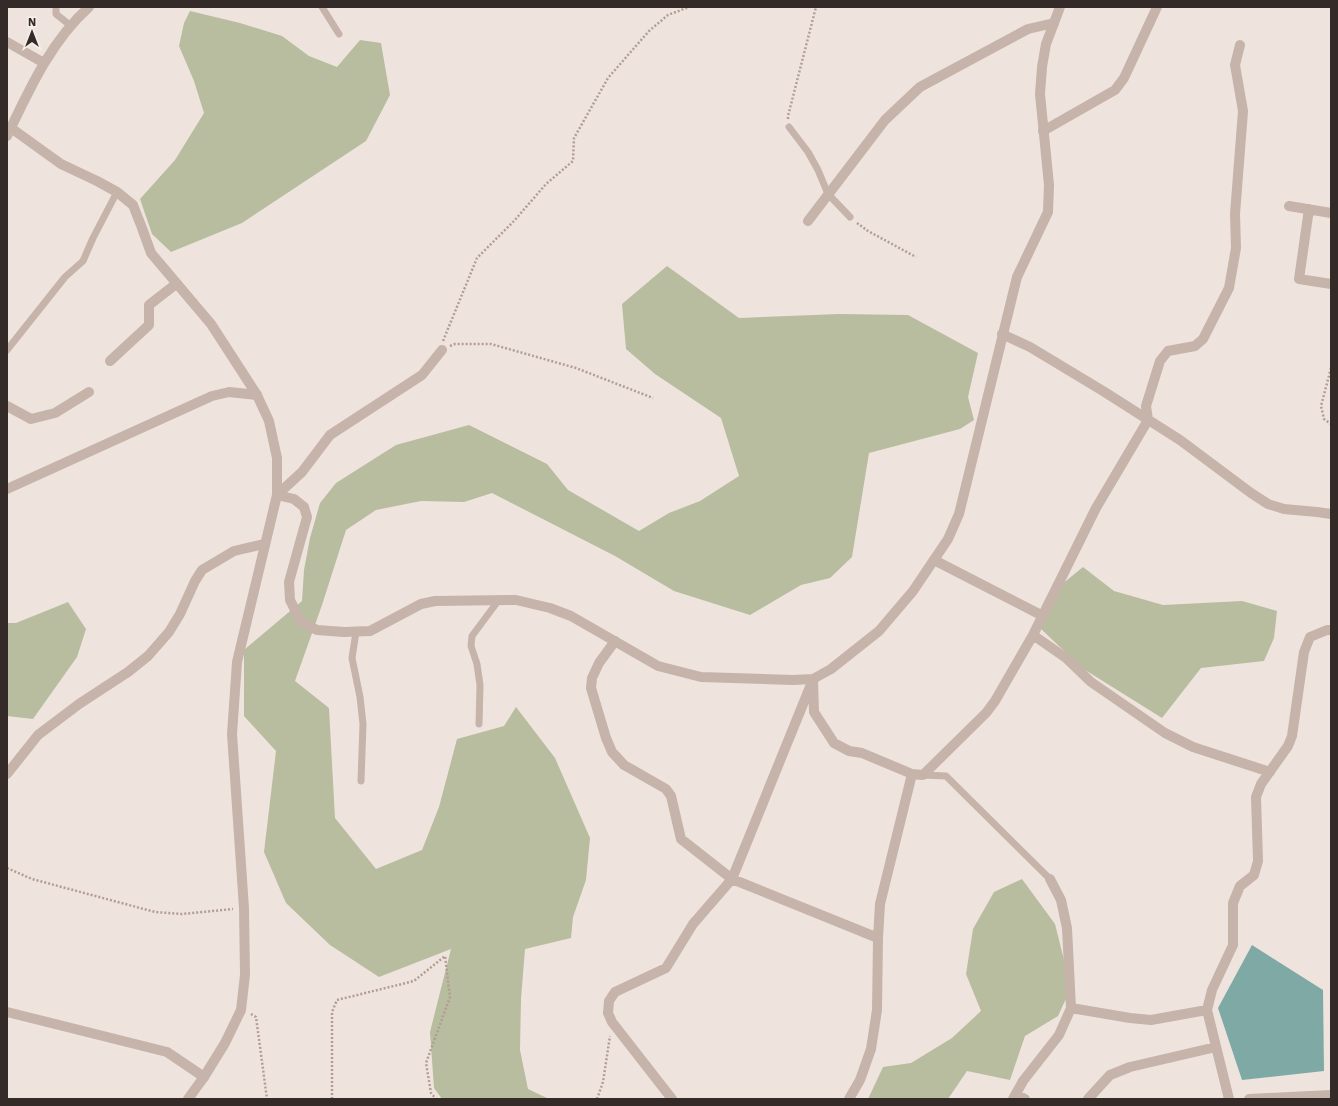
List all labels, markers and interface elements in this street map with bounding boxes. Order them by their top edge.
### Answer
north arrow [12,12,52,52]
text: N [28,16,36,29]

